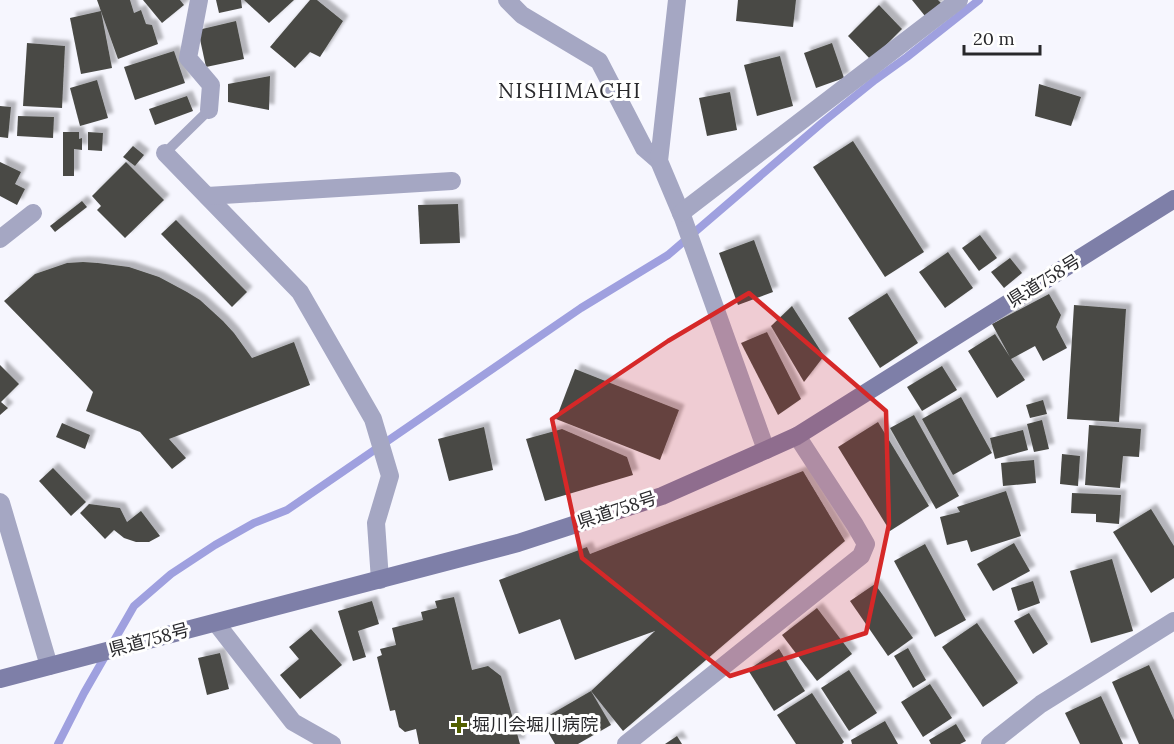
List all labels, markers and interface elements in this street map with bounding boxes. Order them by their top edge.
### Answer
scale bar [964,18,1040,56]
text: 20 m [973,27,1015,50]
district label: NISHIMACHI [498,77,642,104]
street label: 県道758号 [1003,249,1085,312]
street label: 県道758号 [574,486,660,533]
street label: 県道758号 [106,618,192,661]
place label: 堀川会堀川病院 [472,713,598,736]
marker: 堀川会堀川病院 [450,716,468,734]

